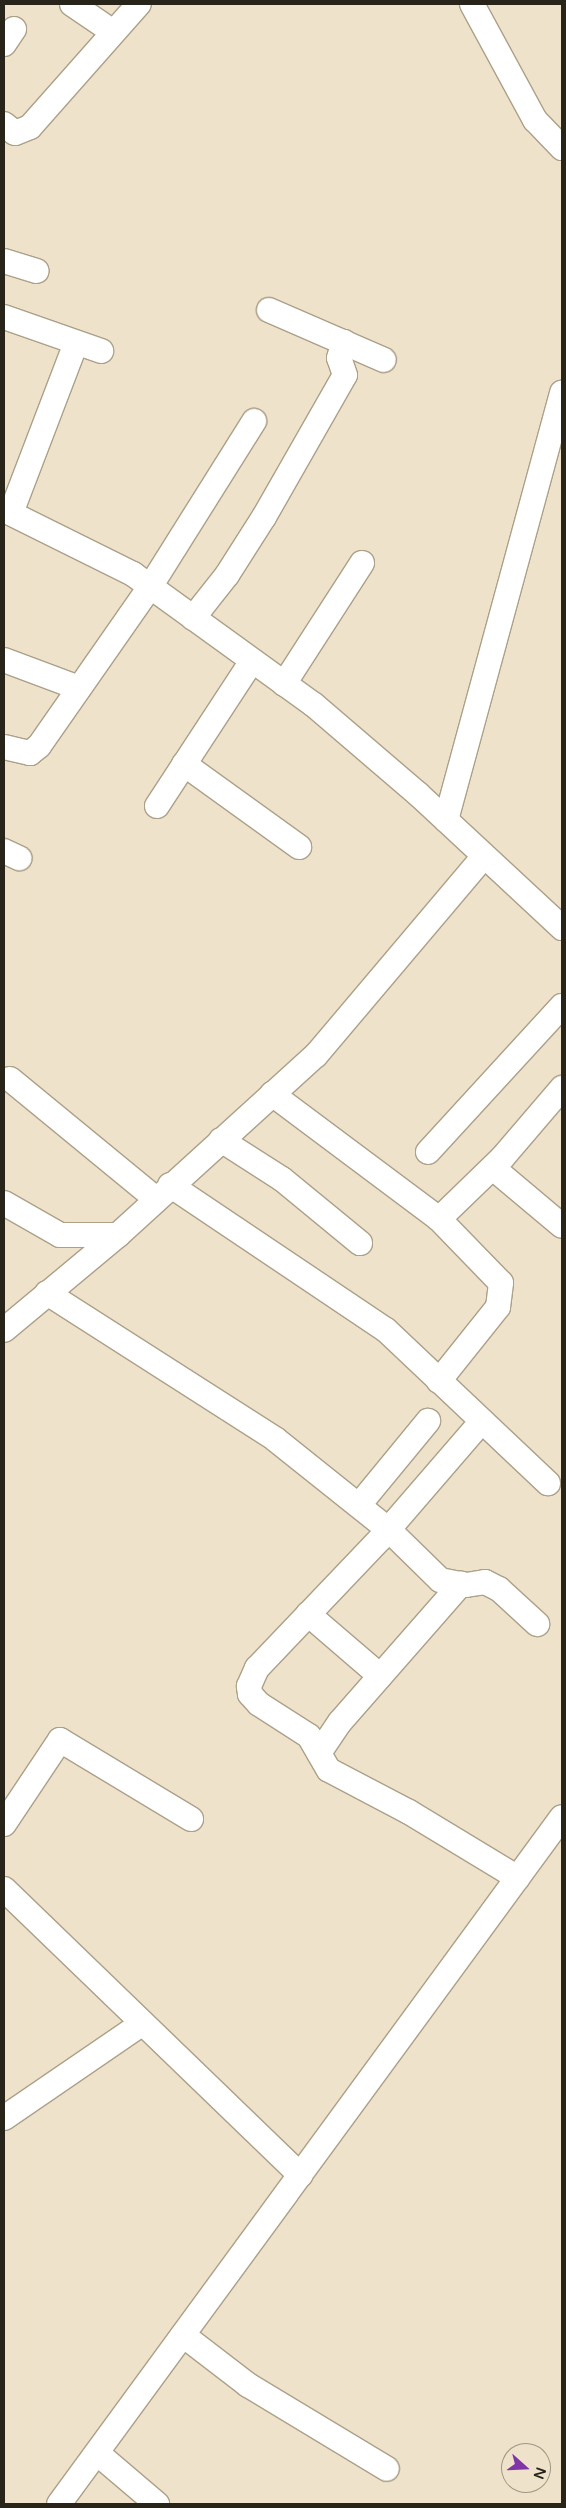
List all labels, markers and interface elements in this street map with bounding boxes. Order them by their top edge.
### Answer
north arrow [501,2443,551,2493]
text: N [530,2465,550,2481]

